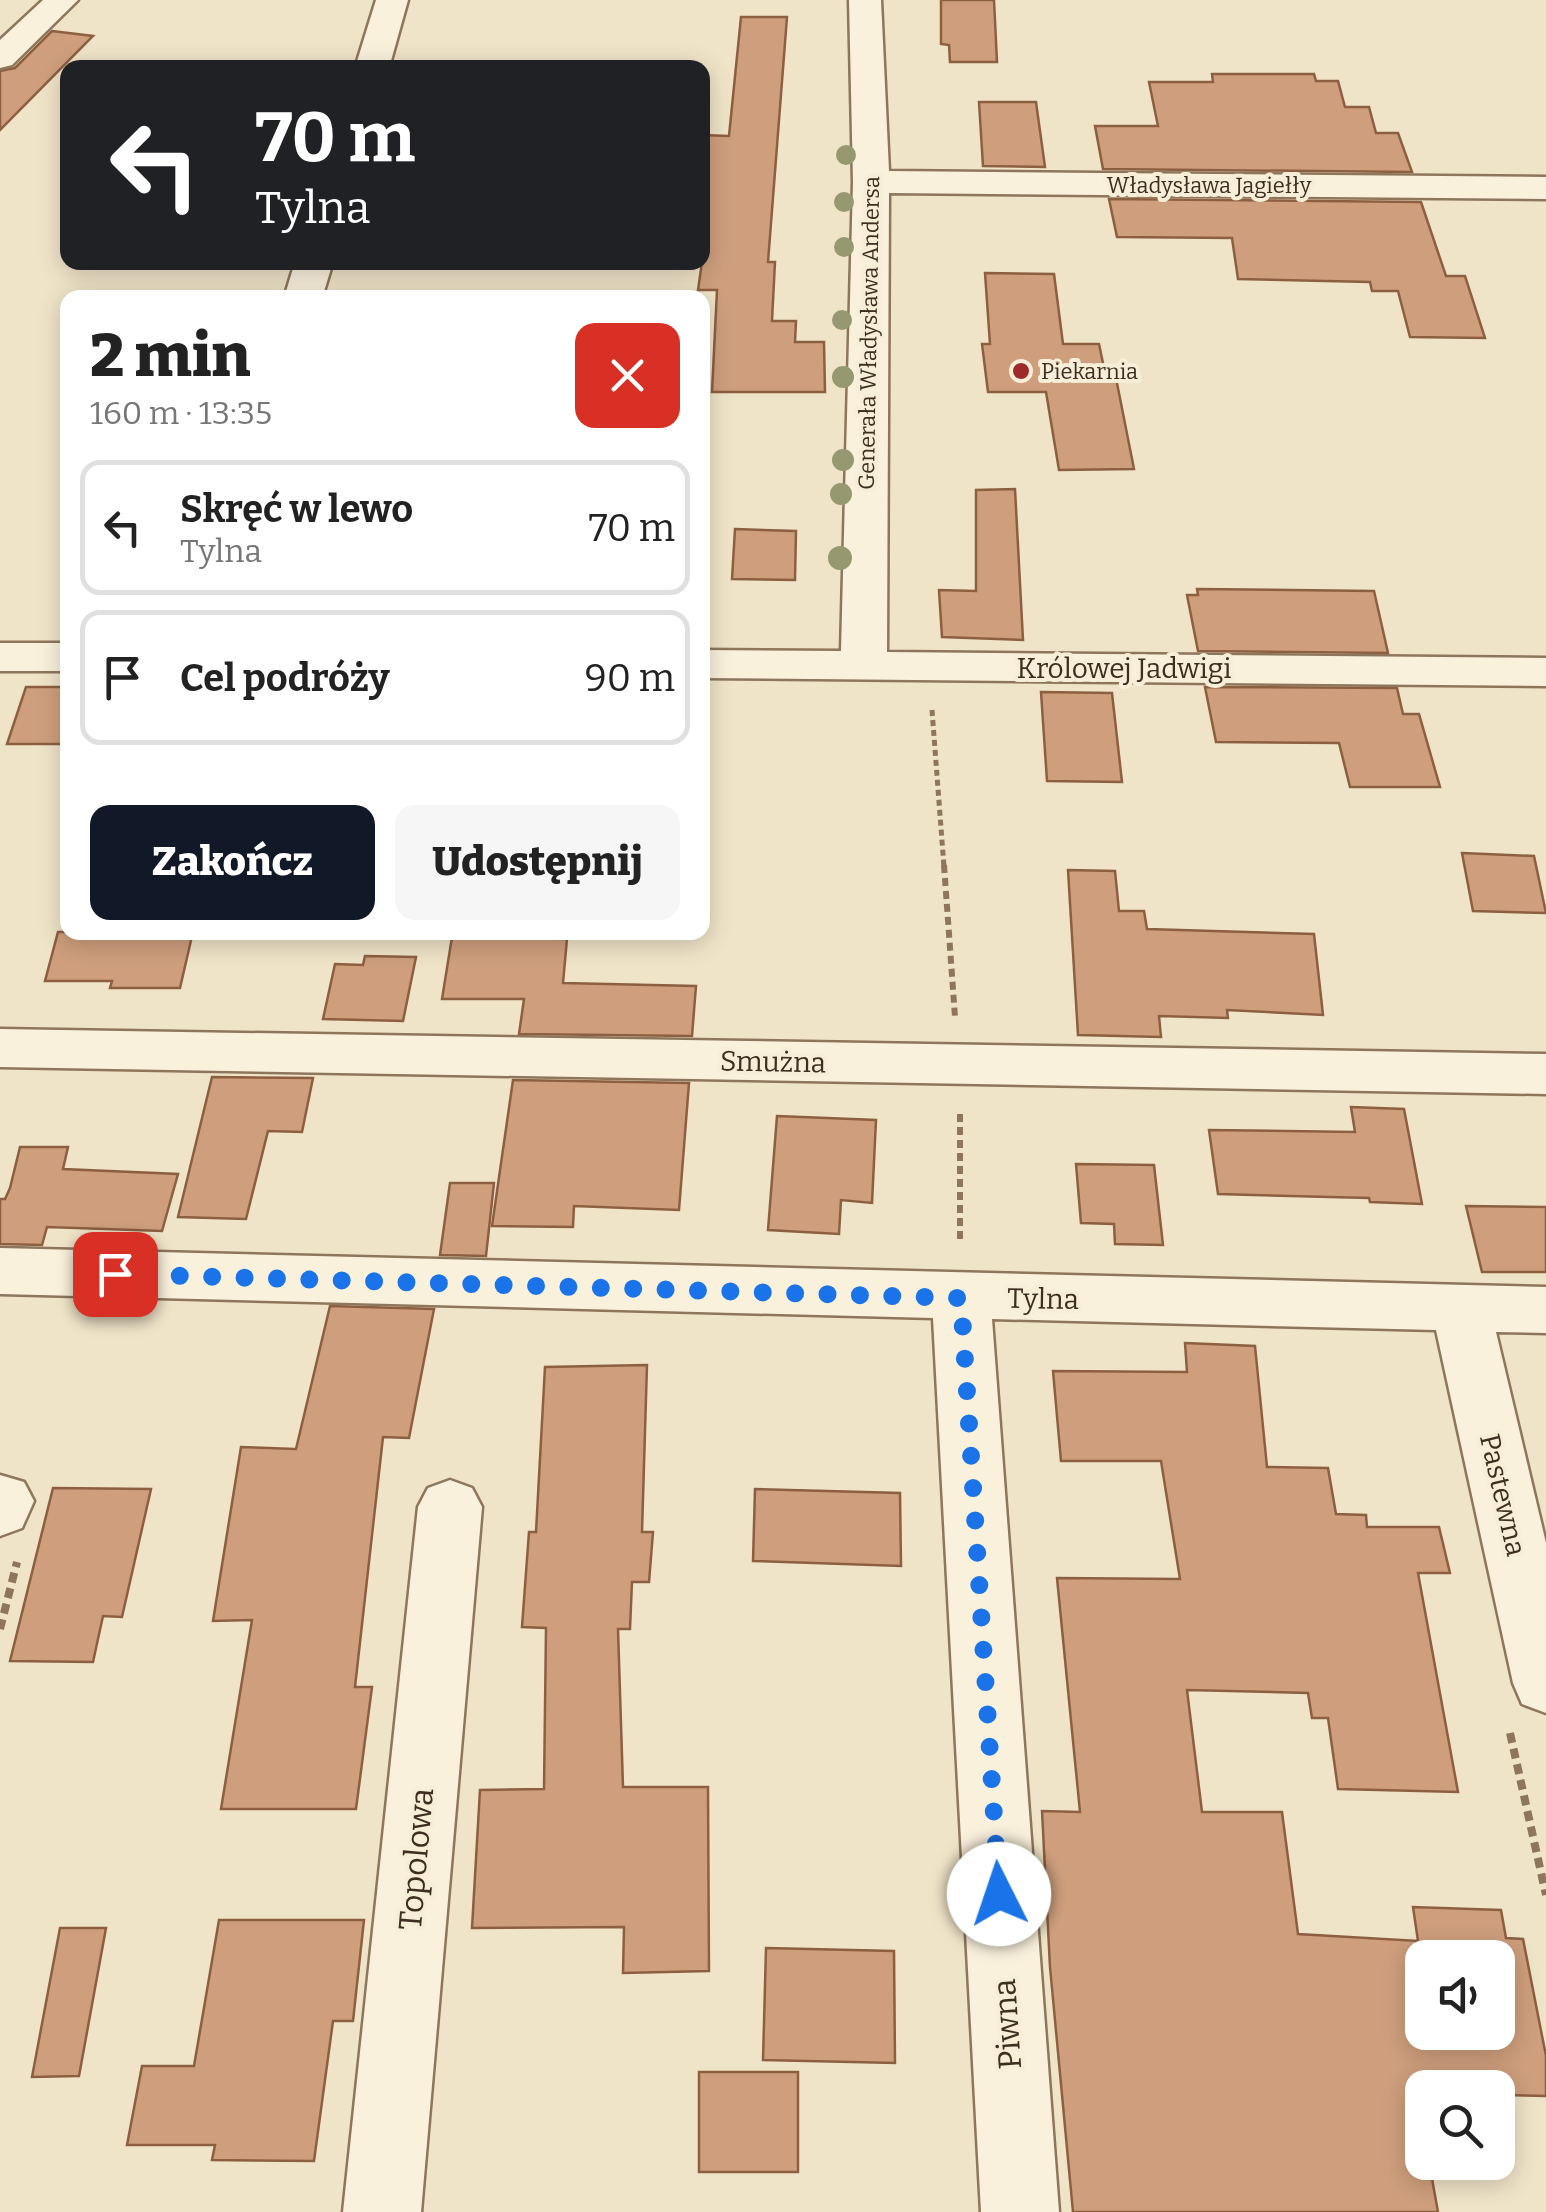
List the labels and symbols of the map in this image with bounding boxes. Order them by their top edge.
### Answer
street label: Władysława Jagiełły [1107,172,1312,199]
street label: Generała Władysława Andersa [853,176,885,490]
place label: Piekarnia [1041,358,1138,385]
marker: Piekarnia [1010,360,1032,382]
street label: Królowej Jadwigi [1017,652,1232,685]
street label: Smużna [720,1045,826,1079]
pin [73,1232,158,1317]
street label: Tylna [1007,1282,1079,1316]
street label: Pastewna [1473,1431,1533,1559]
street label: Topolowa [391,1786,441,1932]
position arrow [947,1842,1051,1946]
street label: Piwna [985,1977,1029,2071]

